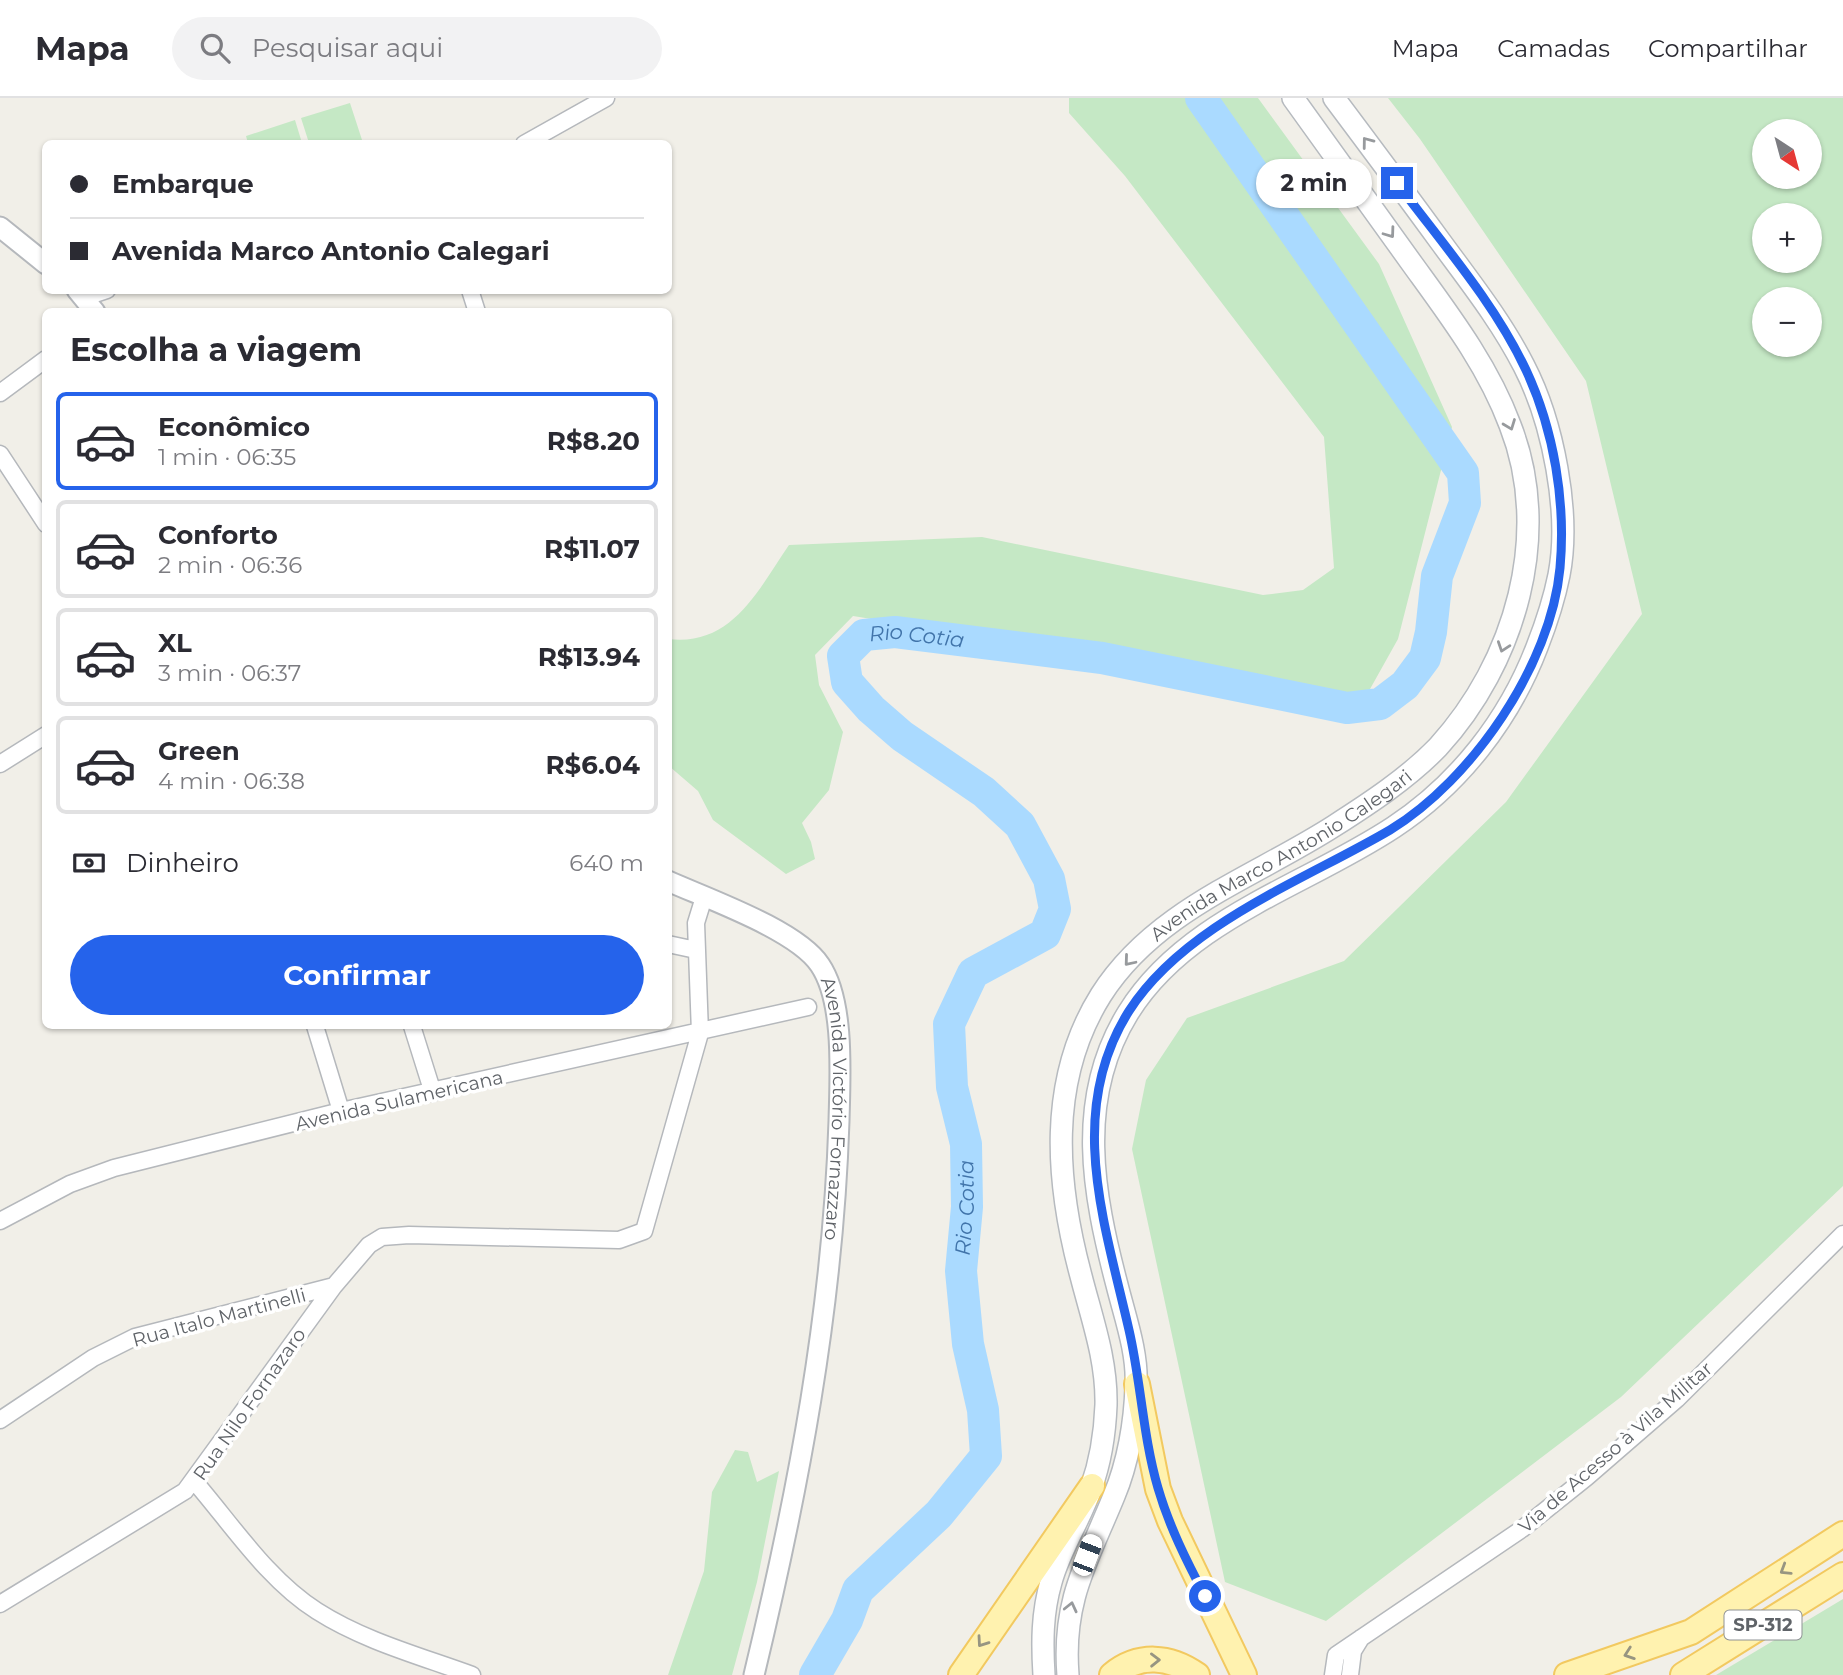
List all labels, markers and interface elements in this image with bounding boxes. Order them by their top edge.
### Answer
search box [172,17,662,80]
text: Mapa [35,28,130,68]
icon: search [196,29,234,67]
text: Pesquisar aqui [252,32,443,64]
text: Mapa [1392,34,1459,63]
text: Camadas [1497,34,1610,63]
text: Compartilhar [1648,34,1808,63]
north arrow [1752,119,1822,189]
map controls [1752,119,1822,357]
one-way arrow [1363,137,1375,150]
callout: 2 min [1257,158,1372,208]
route end [1381,167,1413,199]
text: Embarque [112,168,254,200]
text: 2 min [1280,169,1348,197]
button: + [1752,203,1822,273]
one-way arrow [1382,225,1394,238]
text: Avenida Marco Antonio Calegari [112,235,550,267]
button: − [1752,287,1822,357]
text: Escolha a viagem [70,330,362,369]
icon: car [74,410,137,473]
text: Econômico [158,411,310,443]
one-way arrow [1501,419,1515,431]
text: R$8.20 [547,425,640,457]
text: 1 min · 06:35 [158,443,296,471]
icon: car [74,518,137,581]
text: Conforto [158,519,278,551]
text: R$11.07 [544,533,640,565]
text: 2 min · 06:36 [158,551,302,579]
water label: Rio Cotia [868,618,966,653]
icon: car [74,626,137,689]
text: XL [158,627,192,659]
text: R$13.94 [538,641,640,673]
one-way arrow [1497,641,1511,653]
text: 3 min · 06:37 [158,659,301,687]
icon: car [74,734,137,797]
text: Green [158,735,240,767]
text: R$6.04 [545,749,640,781]
street label: Avenida Marco Antonio Calegari [1146,765,1417,946]
text: 4 min · 06:38 [158,767,305,795]
icon: cash [70,844,108,882]
text: Dinheiro [126,847,239,879]
text: 640 m [569,849,644,877]
button: Confirmar [70,935,644,1015]
one-way arrow [1125,952,1137,965]
street label: Avenida Victório Fornazzaro [816,974,851,1241]
street label: Avenida Sulamericana [293,1065,505,1136]
water label: Rio Cotia [950,1160,980,1257]
street label: Rua Italo Martinelli [130,1283,308,1352]
street label: Rua Nilo Fornazaro [188,1324,311,1485]
street label: Via de Acesso à Vila Militar [1514,1357,1717,1538]
car [1070,1532,1105,1578]
one-way arrow [1780,1562,1793,1575]
route start [1189,1580,1221,1612]
one-way arrow [1063,1601,1078,1613]
road number: SP-312 [1724,1610,1802,1640]
one-way arrow [978,1634,990,1647]
one-way arrow [1623,1646,1635,1660]
one-way arrow [1150,1652,1160,1668]

